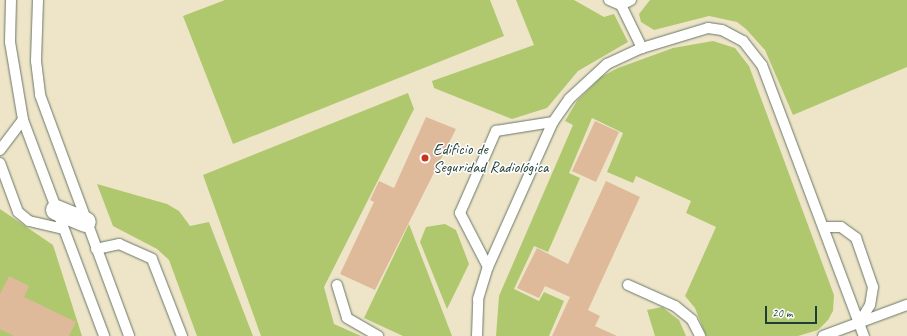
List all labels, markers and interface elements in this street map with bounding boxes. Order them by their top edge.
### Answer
place label: Edificio de Seguridad Radiológica [433,139,549,177]
marker: Edificio de Seguridad Radiológica [420,153,430,163]
scale bar [767,298,819,324]
text: 20 m [772,305,792,321]

